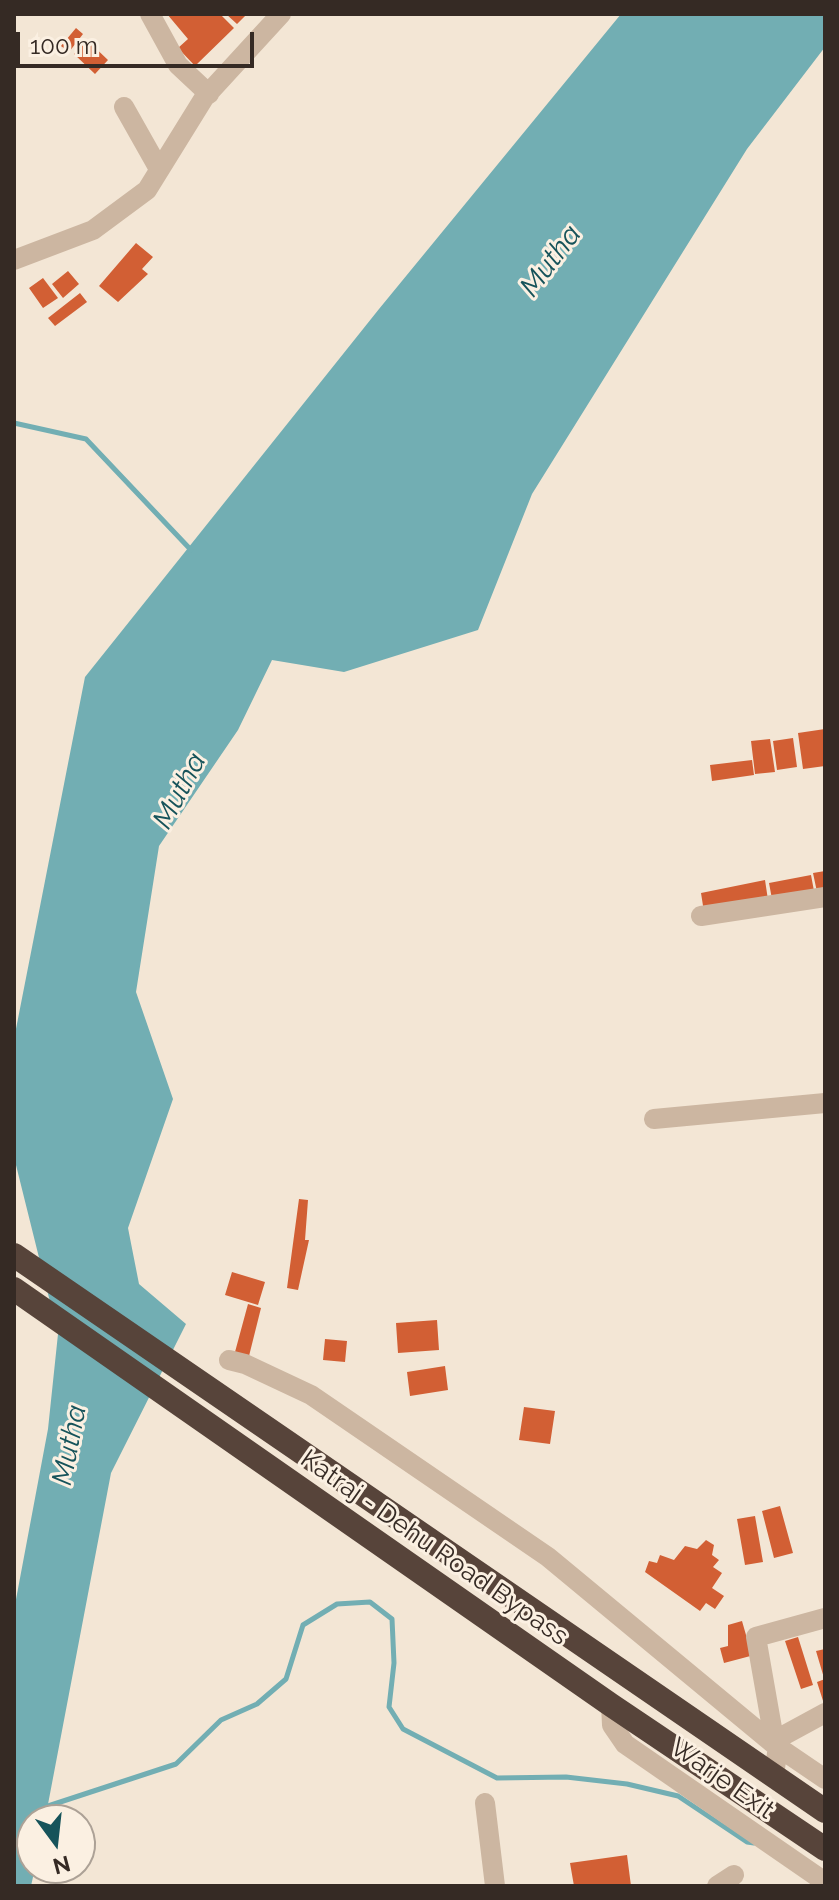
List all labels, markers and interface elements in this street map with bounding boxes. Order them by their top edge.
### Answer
scale bar [20,16,258,66]
text: 100 m [30,31,98,60]
water label: Mutha [513,219,589,303]
water label: Mutha [146,747,214,835]
water label: Mutha [46,1402,94,1488]
street label: Katraj - Dehu Road Bypass [294,1444,574,1652]
street label: Warje Exit [664,1732,780,1826]
north arrow [16,1804,96,1884]
text: N [50,1851,73,1880]

